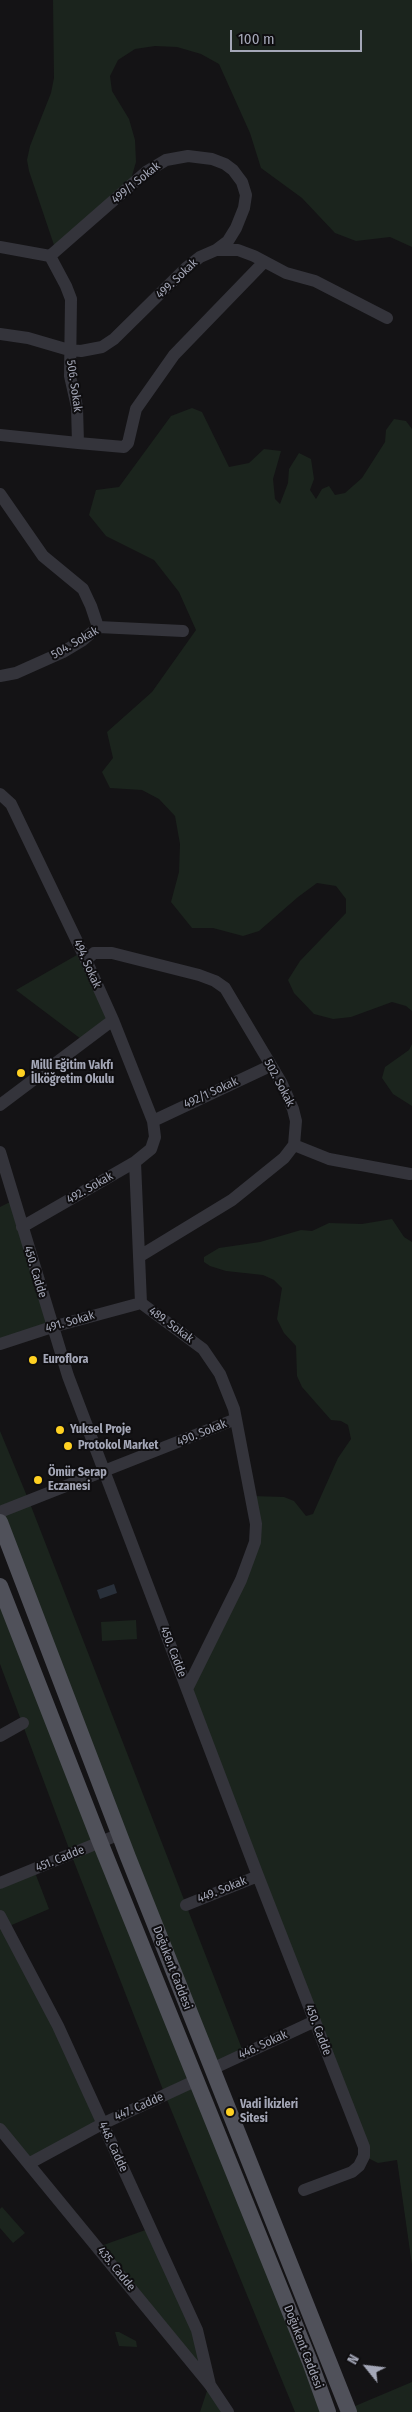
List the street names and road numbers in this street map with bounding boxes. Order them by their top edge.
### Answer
street label: 499/1 Sokak [109,159,163,207]
street label: 499. Sokak [153,256,201,302]
street label: 506. Sokak [63,359,85,413]
street label: 504. Sokak [49,624,101,662]
street label: 494. Sokak [70,937,104,991]
street label: 502. Sokak [261,1057,297,1109]
street label: 492/1 Sokak [182,1074,240,1112]
street label: 492. Sokak [64,1169,116,1207]
street label: 450. Cadde [20,1244,50,1300]
street label: 489. Sokak [146,1304,196,1346]
street label: 491. Sokak [44,1308,96,1336]
street label: 490. Sokak [175,1417,229,1449]
street label: 450. Cadde [157,1624,189,1680]
street label: 451. Cadde [34,1843,86,1875]
street label: 449. Sokak [195,1874,249,1906]
street label: Doğukent Caddesi [149,1924,195,2012]
street label: 450. Cadde [302,2002,334,2058]
street label: 446. Sokak [236,2027,290,2063]
street label: 447. Cadde [112,2090,166,2124]
street label: 448. Cadde [95,2120,131,2174]
street label: 435. Cadde [94,2244,138,2294]
street label: Doğukent Caddesi [280,2303,326,2391]

